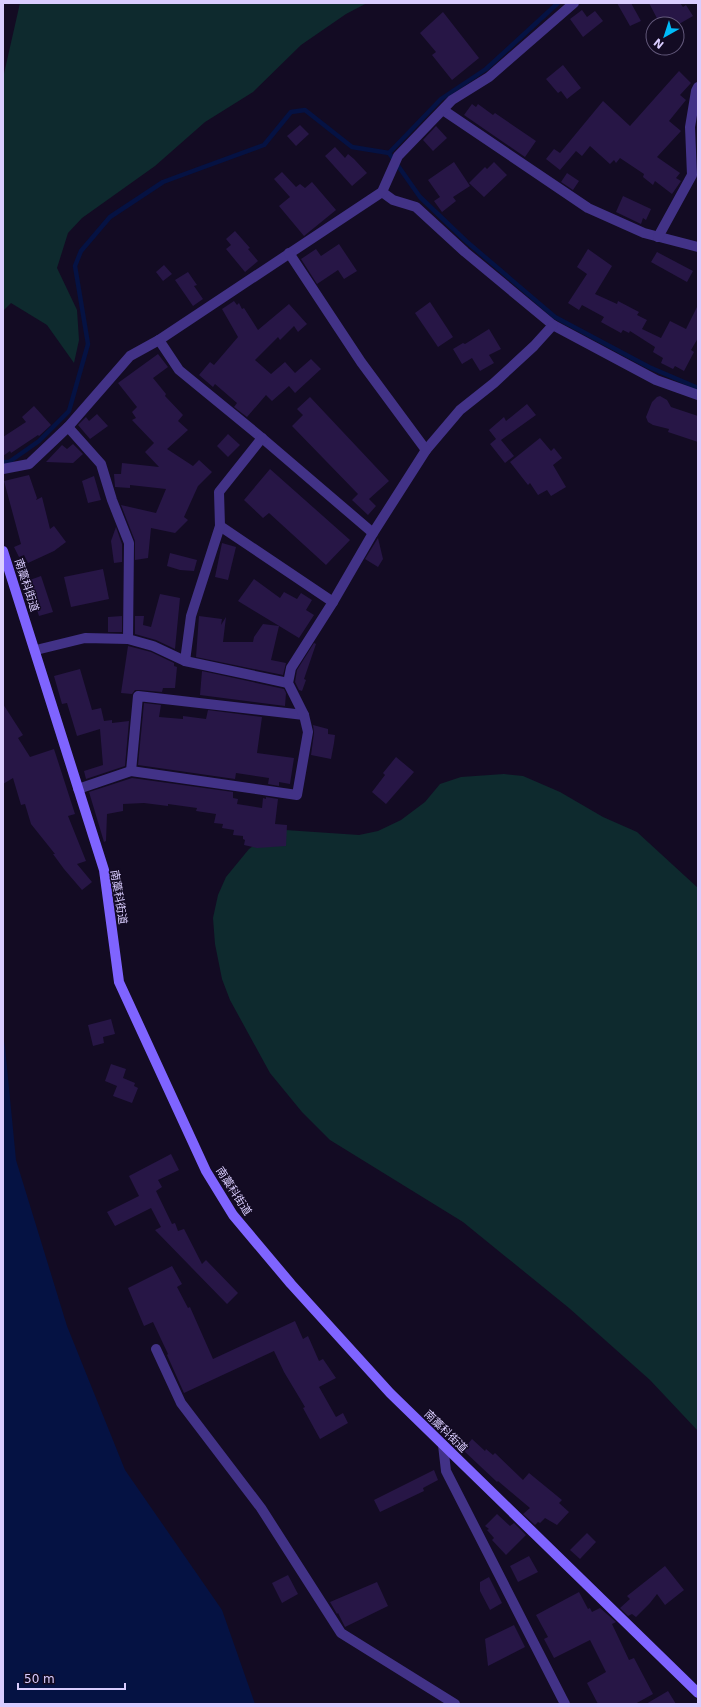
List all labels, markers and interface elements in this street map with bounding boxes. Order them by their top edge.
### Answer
north arrow [645,16,685,56]
text: N [651,35,667,51]
street label: 南藁科街道 [12,557,41,613]
street label: 南藁科街道 [108,869,129,925]
street label: 南藁科街道 [213,1165,254,1218]
street label: 南藁科街道 [421,1408,470,1455]
scale bar [18,1665,125,1691]
text: 50 m [24,1672,55,1686]

